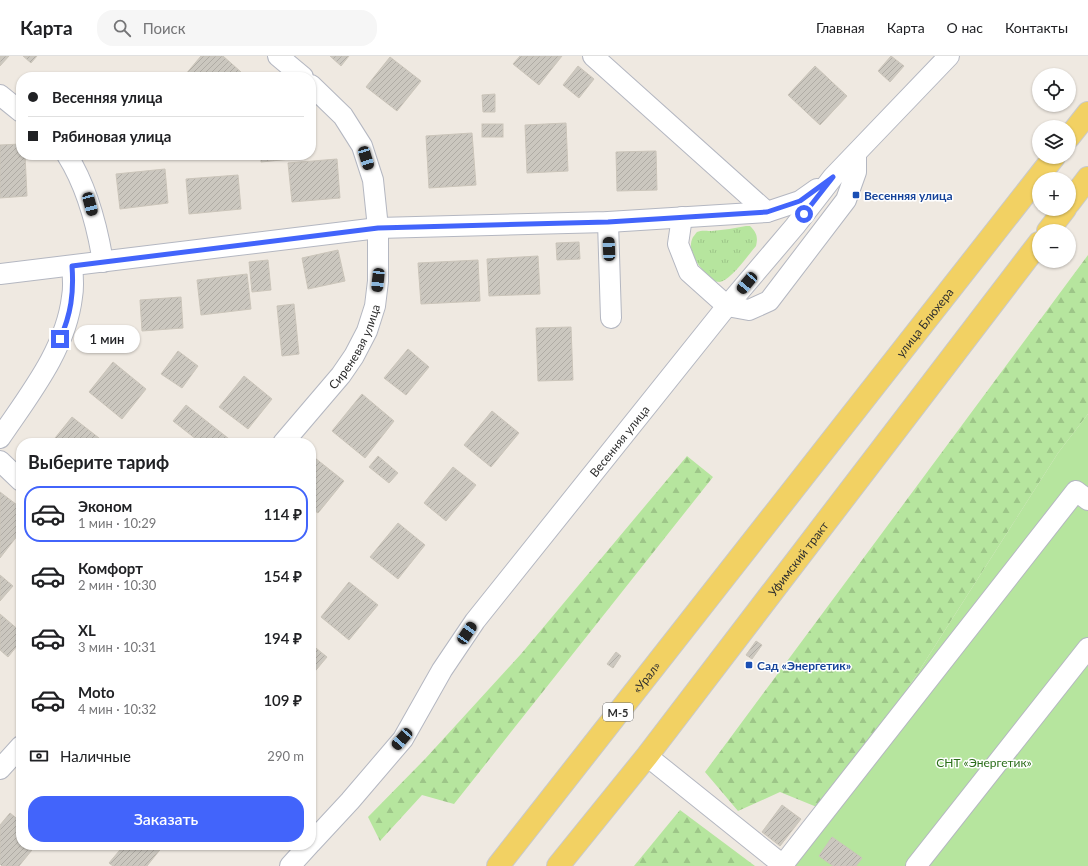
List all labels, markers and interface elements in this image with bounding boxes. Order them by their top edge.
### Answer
search box [97,10,377,46]
text: Карта [20,16,73,39]
icon: search [111,17,133,39]
text: Поиск [143,19,186,37]
text: Главная [816,19,865,36]
text: Карта [887,19,925,36]
text: О нас [947,19,983,36]
text: Контакты [1005,19,1068,36]
map controls [1032,68,1076,268]
button: locate [1032,68,1076,112]
text: Весенняя улица [52,88,163,106]
button: layers [1032,120,1076,164]
text: Рябиновая улица [52,127,171,145]
car [357,145,375,171]
button: + [1032,172,1076,216]
place label: Весенняя улица [864,188,953,203]
marker: Весенняя улица [851,190,861,200]
car [81,191,99,217]
route start [795,205,813,223]
button: − [1032,224,1076,268]
car [603,237,615,261]
car [371,267,385,293]
car [735,270,759,296]
street label: улица Блюхера [893,285,956,360]
street label: Сиреневая улица [325,302,383,392]
callout: 1 мин [74,325,140,353]
route end [51,330,69,348]
text: 1 мин [90,331,124,347]
street label: Весенняя улица [586,402,652,480]
text: Выберите тариф [28,451,169,473]
icon: car [30,496,66,532]
text: Эконом [78,497,132,515]
text: 114 ₽ [263,505,302,523]
text: 1 мин · 10:29 [78,515,156,531]
street label: Уфимский тракт [765,518,831,599]
icon: car [30,558,66,594]
text: Комфорт [78,559,143,577]
text: 154 ₽ [263,567,302,585]
text: 2 мин · 10:30 [78,577,156,593]
icon: car [30,620,66,656]
car [455,620,479,646]
text: XL [78,621,96,639]
text: 194 ₽ [263,629,302,647]
text: 3 мин · 10:31 [78,639,156,655]
street label: «Урал» [629,658,663,696]
place label: Сад «Энергетик» [757,658,851,673]
marker: Сад «Энергетик» [744,660,754,670]
icon: car [30,682,66,718]
text: Moto [78,683,115,701]
text: 109 ₽ [263,691,302,709]
text: 4 мин · 10:32 [78,701,156,717]
road number: М-5 [603,703,633,721]
car [390,726,414,752]
icon: cash [28,745,50,767]
text: Наличные [60,747,131,765]
text: 290 m [267,748,304,764]
park label: СНТ «Энергетик» [936,755,1032,770]
button: Заказать [28,796,304,842]

